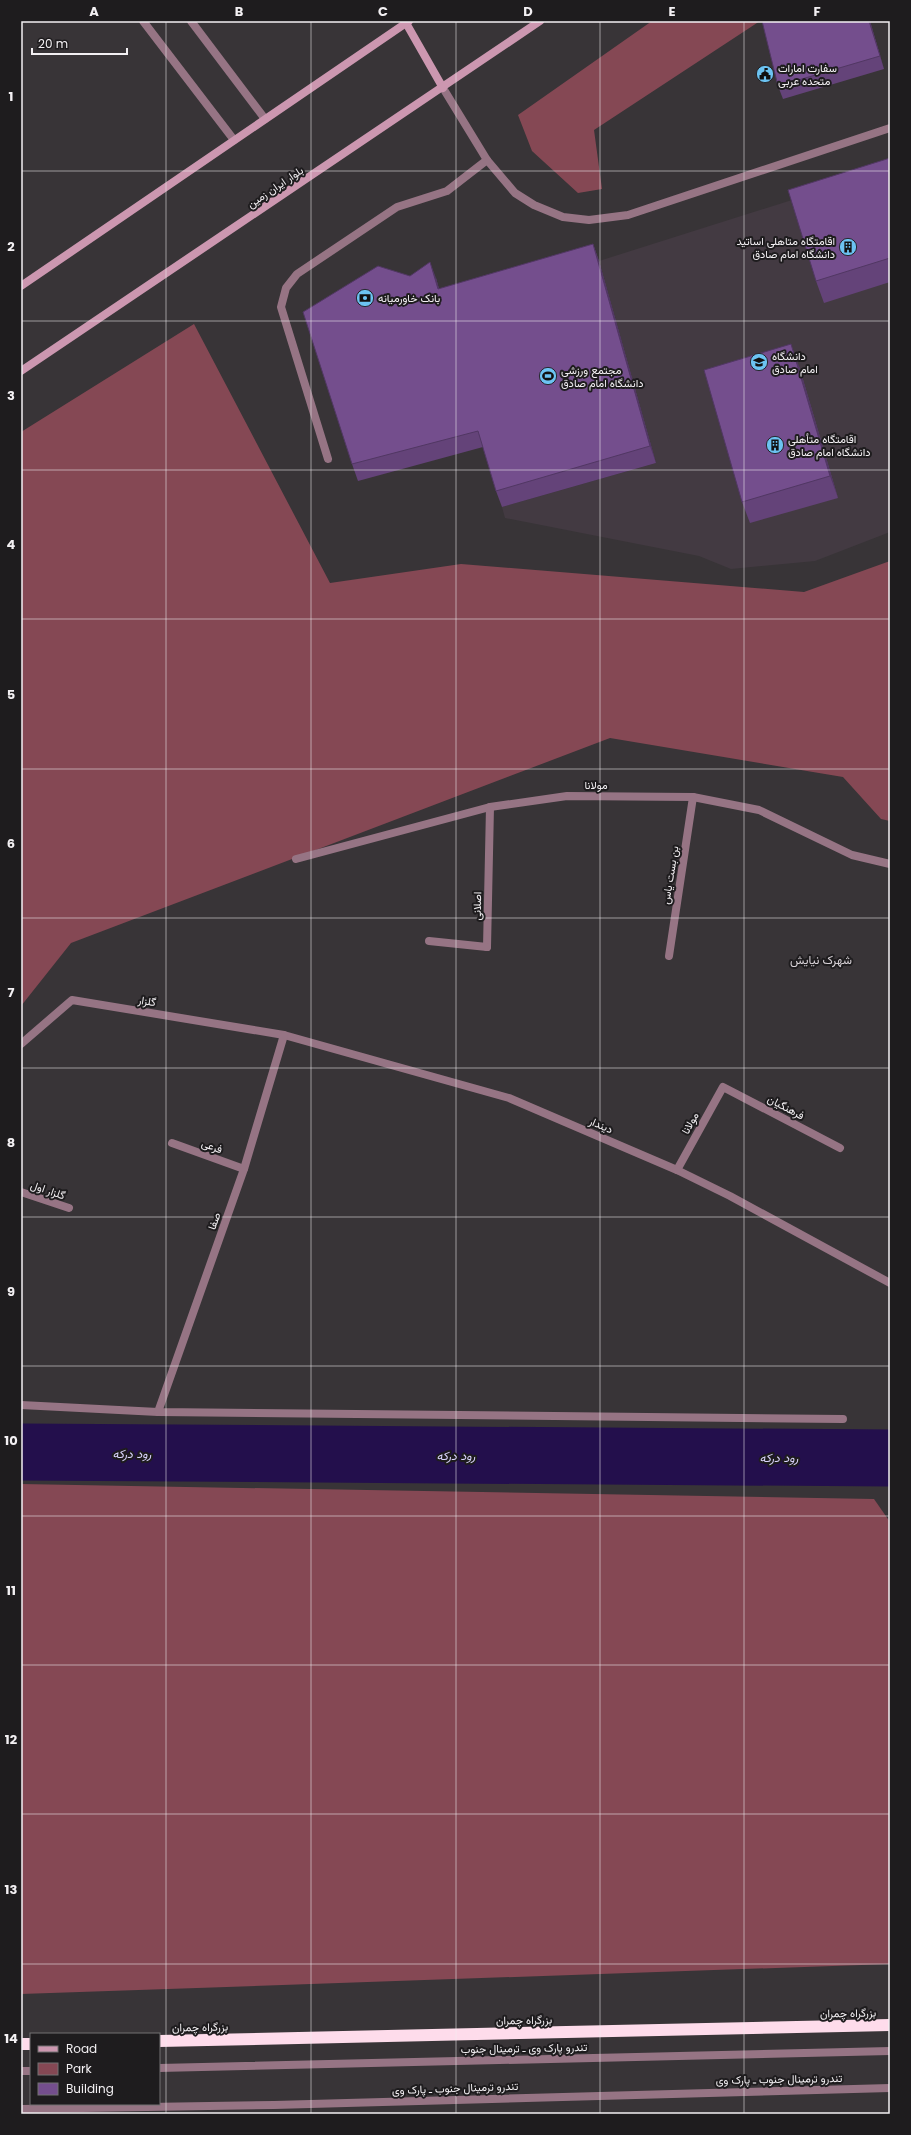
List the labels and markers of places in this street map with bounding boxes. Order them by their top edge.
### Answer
place label: سفارت امارات متحده عربی [778,60,837,89]
public building icon: سفارت امارات متحده عربی [755,64,775,84]
place label: اقامتگاه متاهلی اساتید دانشگاه امام صادق [736,233,835,262]
building icon: اقامتگاه متاهلی اساتید دانشگاه امام صادق [838,237,858,257]
bank icon: بانک خاورمیانه [355,288,375,308]
place label: بانک خاورمیانه [378,290,440,306]
place label: دانشگاه امام صادق [772,348,818,377]
school or university icon: دانشگاه امام صادق [749,352,769,372]
place label: مجتمع ورزشی دانشگاه امام صادق [561,362,644,391]
sports icon: مجتمع ورزشی دانشگاه امام صادق [538,366,558,386]
place label: اقامتگاه متأهلی دانشگاه امام صادق [788,431,871,460]
building icon: اقامتگاه متأهلی دانشگاه امام صادق [765,435,785,455]

